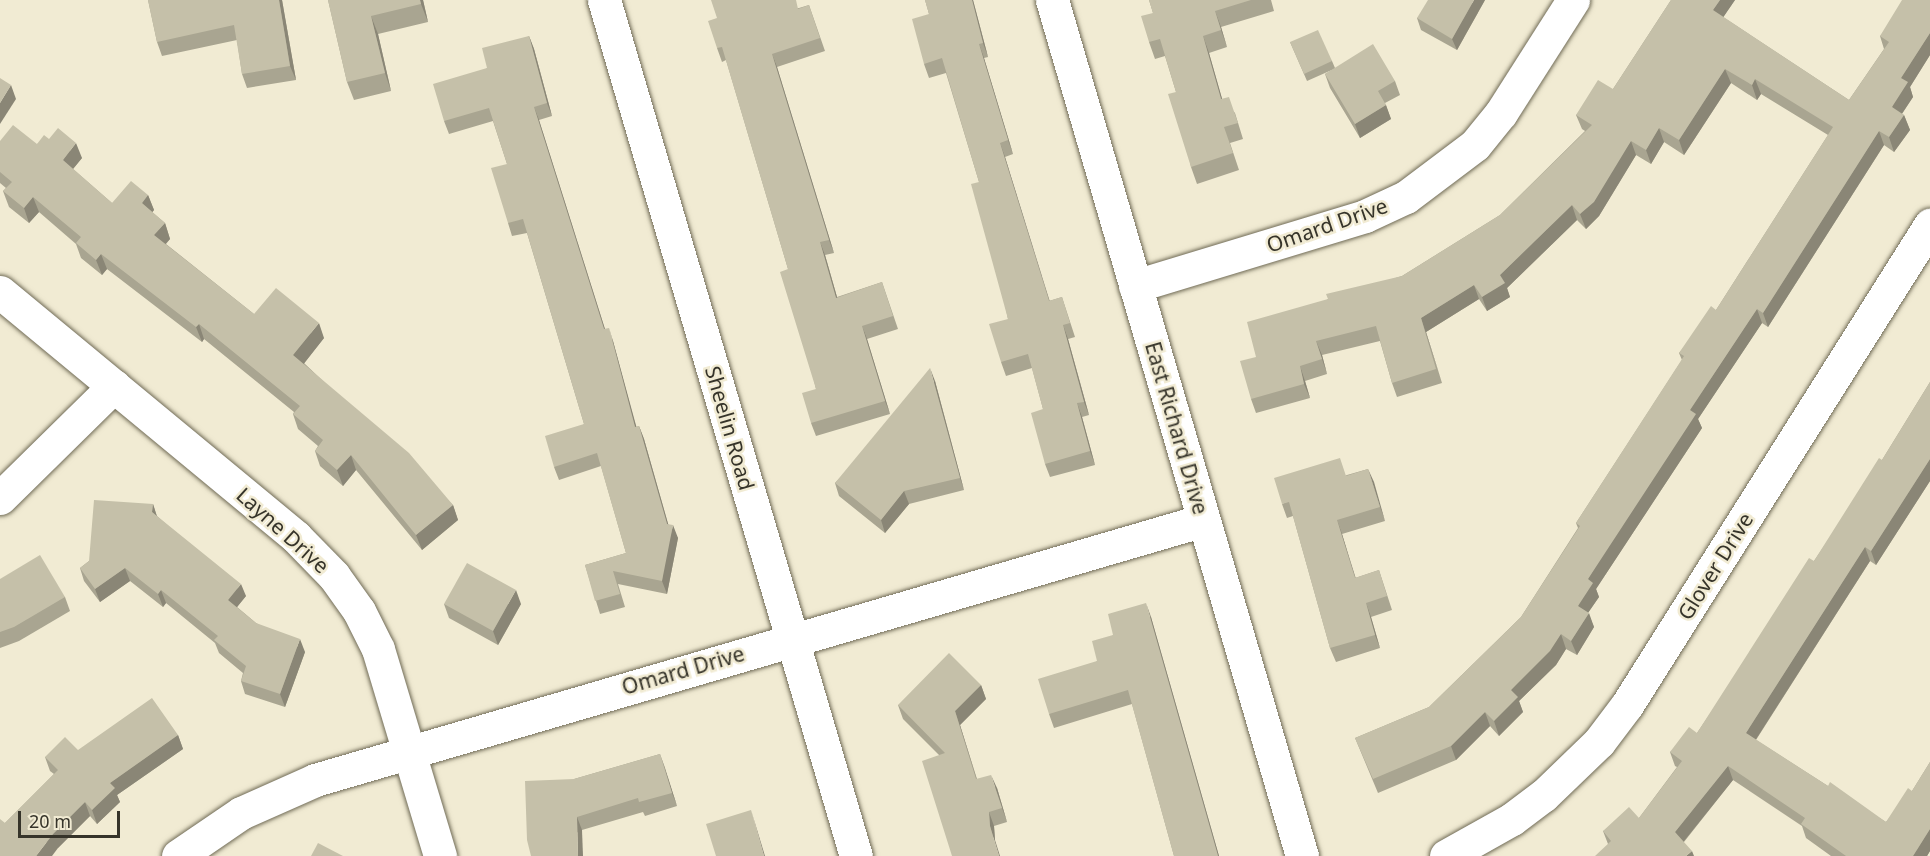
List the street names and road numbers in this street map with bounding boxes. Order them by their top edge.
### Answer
street label: Omard Drive [1263,193,1391,257]
street label: East Richard Drive [1140,339,1214,517]
street label: Sheelin Road [700,363,760,493]
street label: Layne Drive [232,482,334,578]
street label: Glover Drive [1672,508,1758,624]
street label: Omard Drive [619,640,747,700]

